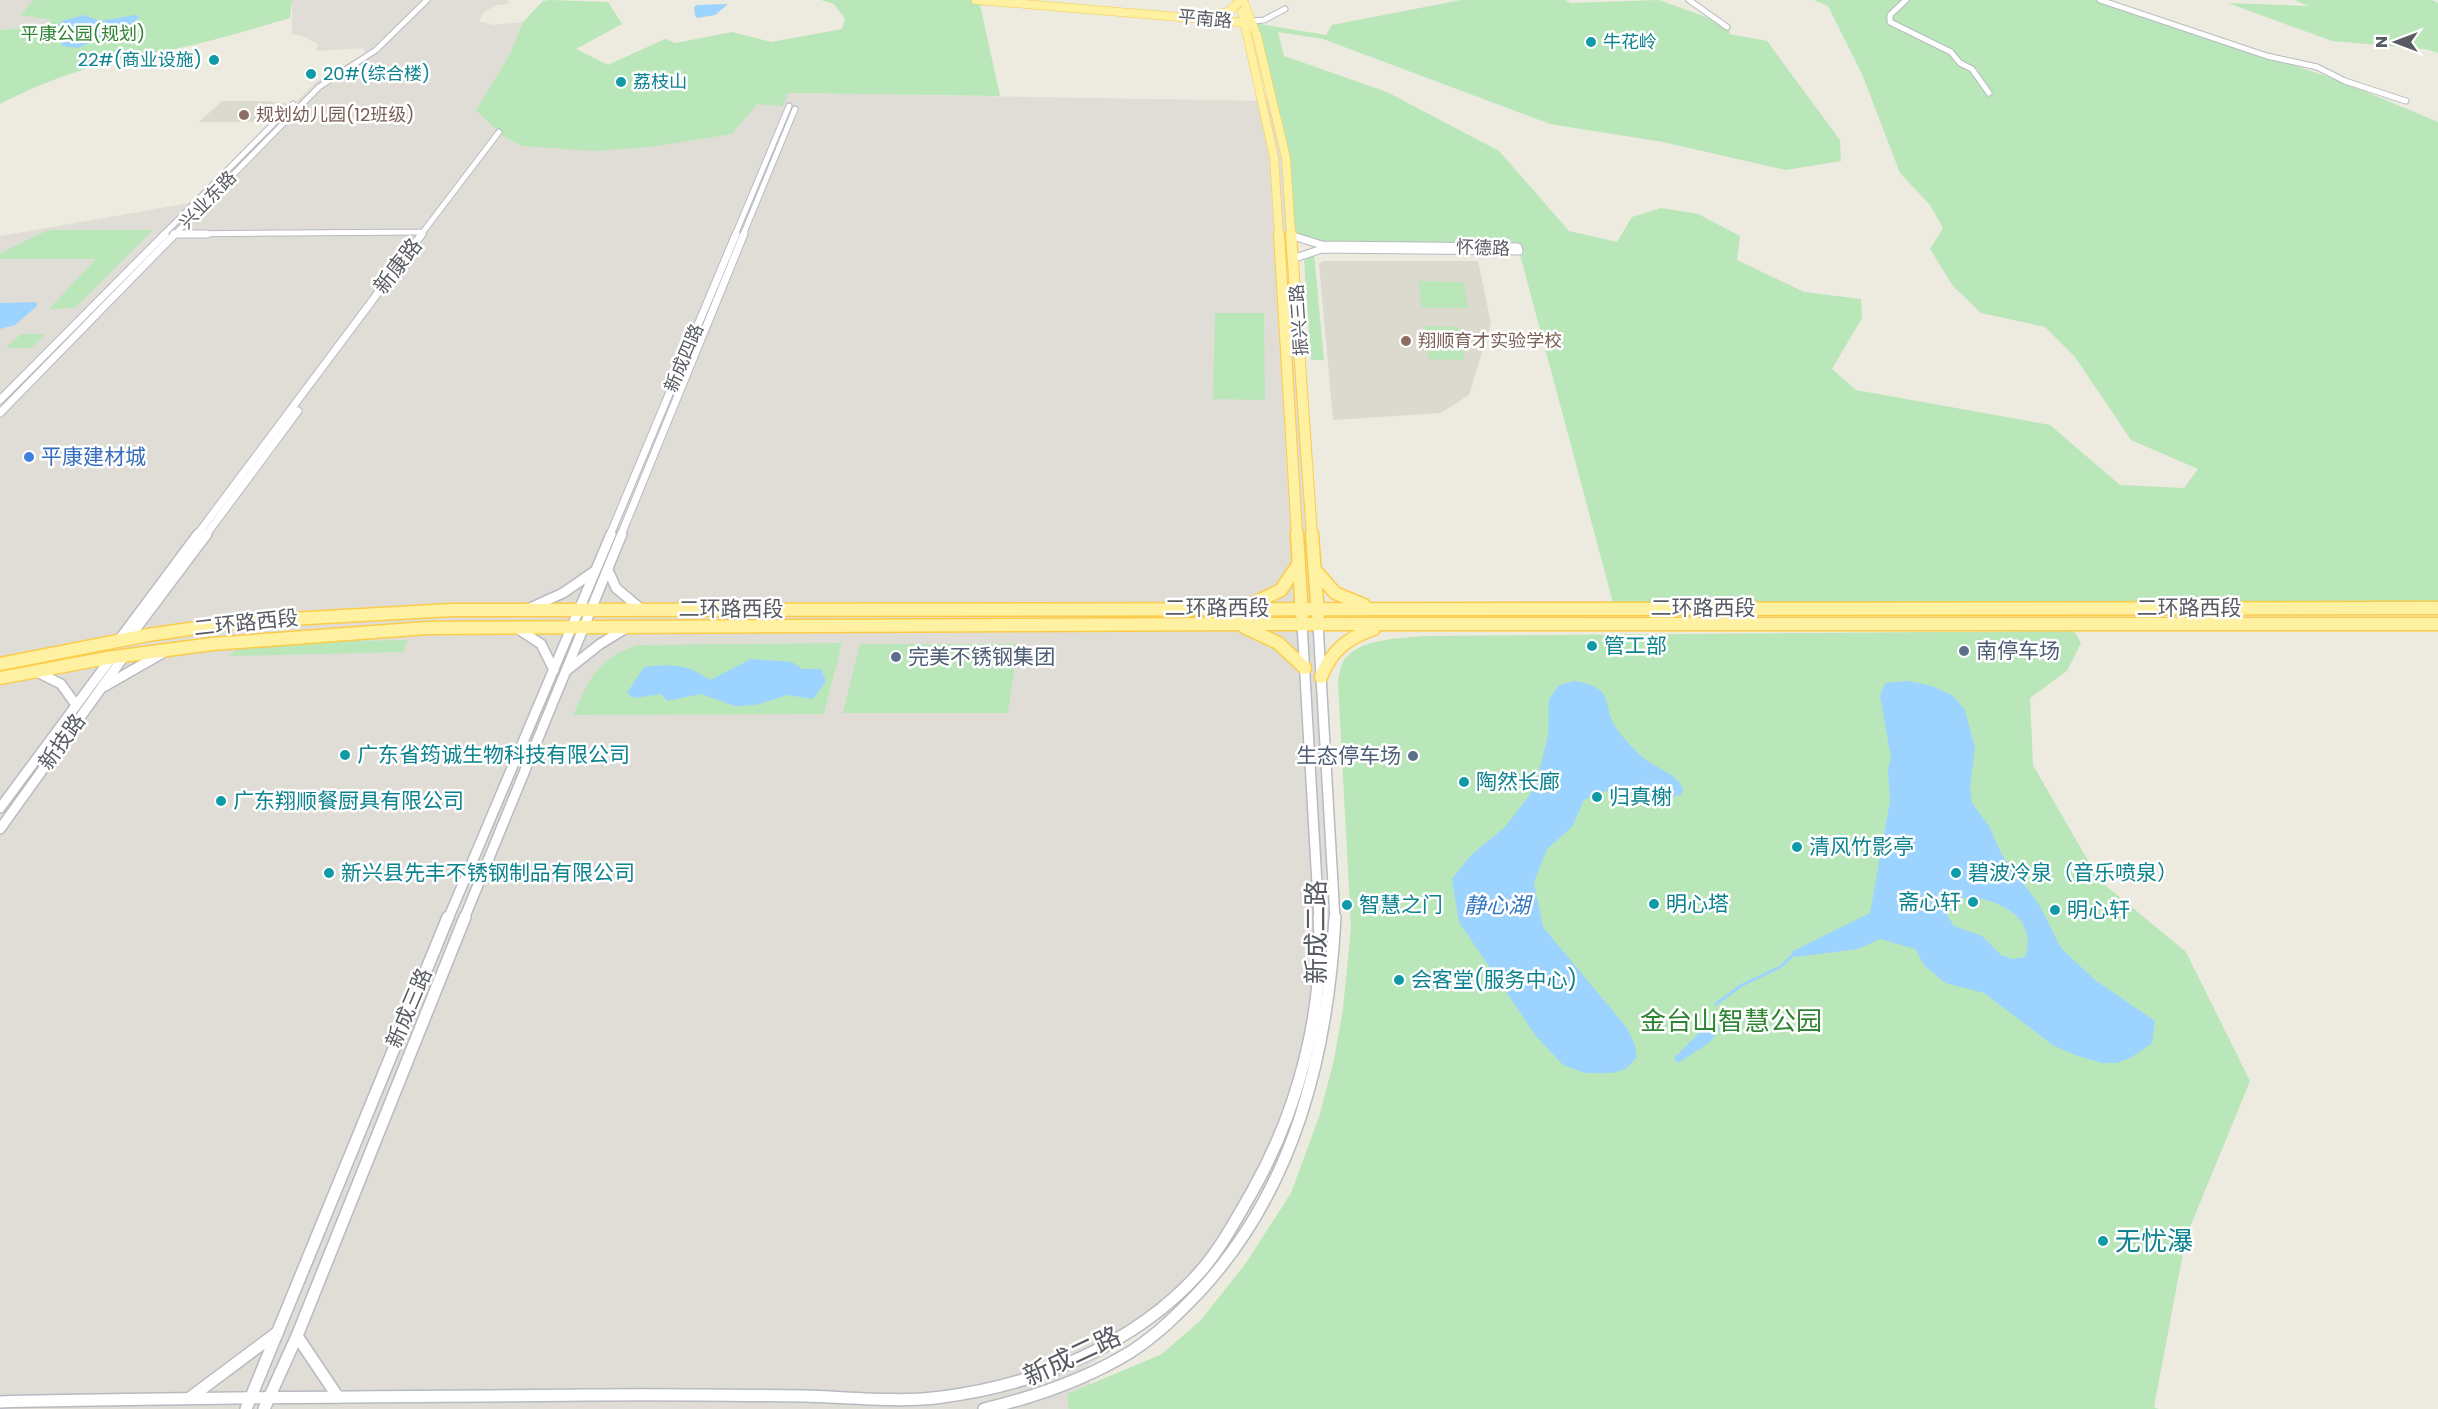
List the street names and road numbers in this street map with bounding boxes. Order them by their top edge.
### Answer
street label: 平南路 [1177,4,1233,33]
street label: 兴业东路 [174,165,242,234]
street label: 新康路 [367,232,428,299]
street label: 怀德路 [1456,234,1510,261]
street label: 振兴三路 [1284,283,1313,357]
street label: 新成四路 [658,320,709,396]
street label: 二环路西段 [1165,593,1270,622]
street label: 二环路西段 [1651,593,1756,622]
street label: 二环路西段 [2137,593,2242,622]
street label: 二环路西段 [679,594,784,623]
street label: 二环路西段 [192,603,300,642]
street label: 新技路 [31,708,92,776]
street label: 新成二路 [1298,880,1334,984]
street label: 新成三路 [379,963,438,1052]
street label: 新成二路 [1017,1318,1127,1394]

